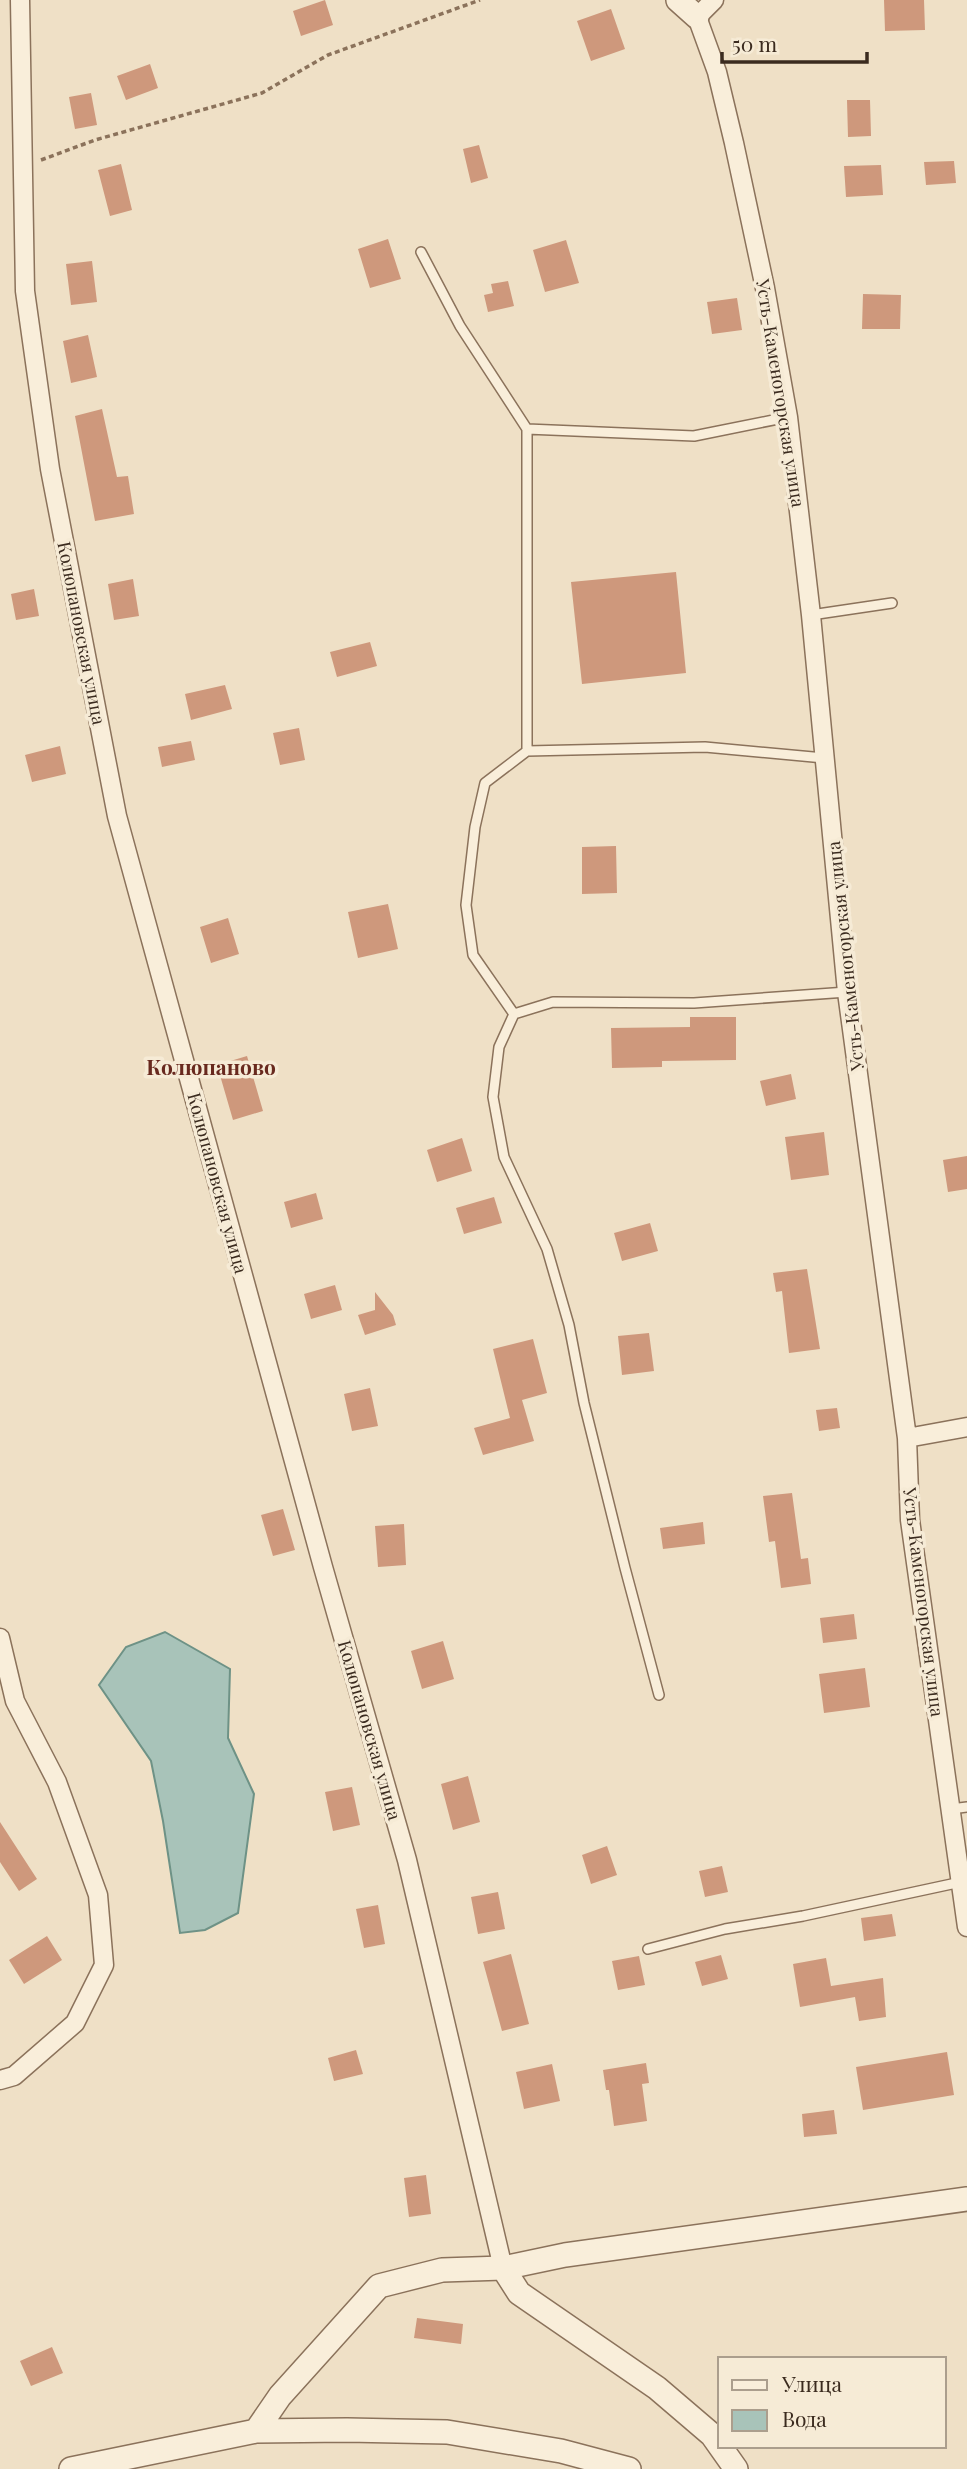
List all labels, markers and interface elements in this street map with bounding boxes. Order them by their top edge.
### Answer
scale bar [722,21,867,65]
text: 50 m [732,29,778,57]
street label: Усть-Каменогорская улица [751,276,811,509]
street label: Колюпановская улица [52,539,112,727]
street label: Усть-Каменогорская улица [821,840,869,1073]
district label: Колюпаново [146,1052,276,1080]
street label: Колюпановская улица [182,1090,254,1276]
street label: Усть-Каменогорская улица [898,1485,950,1718]
street label: Колюпановская улица [333,1637,407,1823]
legend [718,2357,946,2448]
text: Улица [781,2369,843,2397]
text: Вода [782,2404,827,2432]

